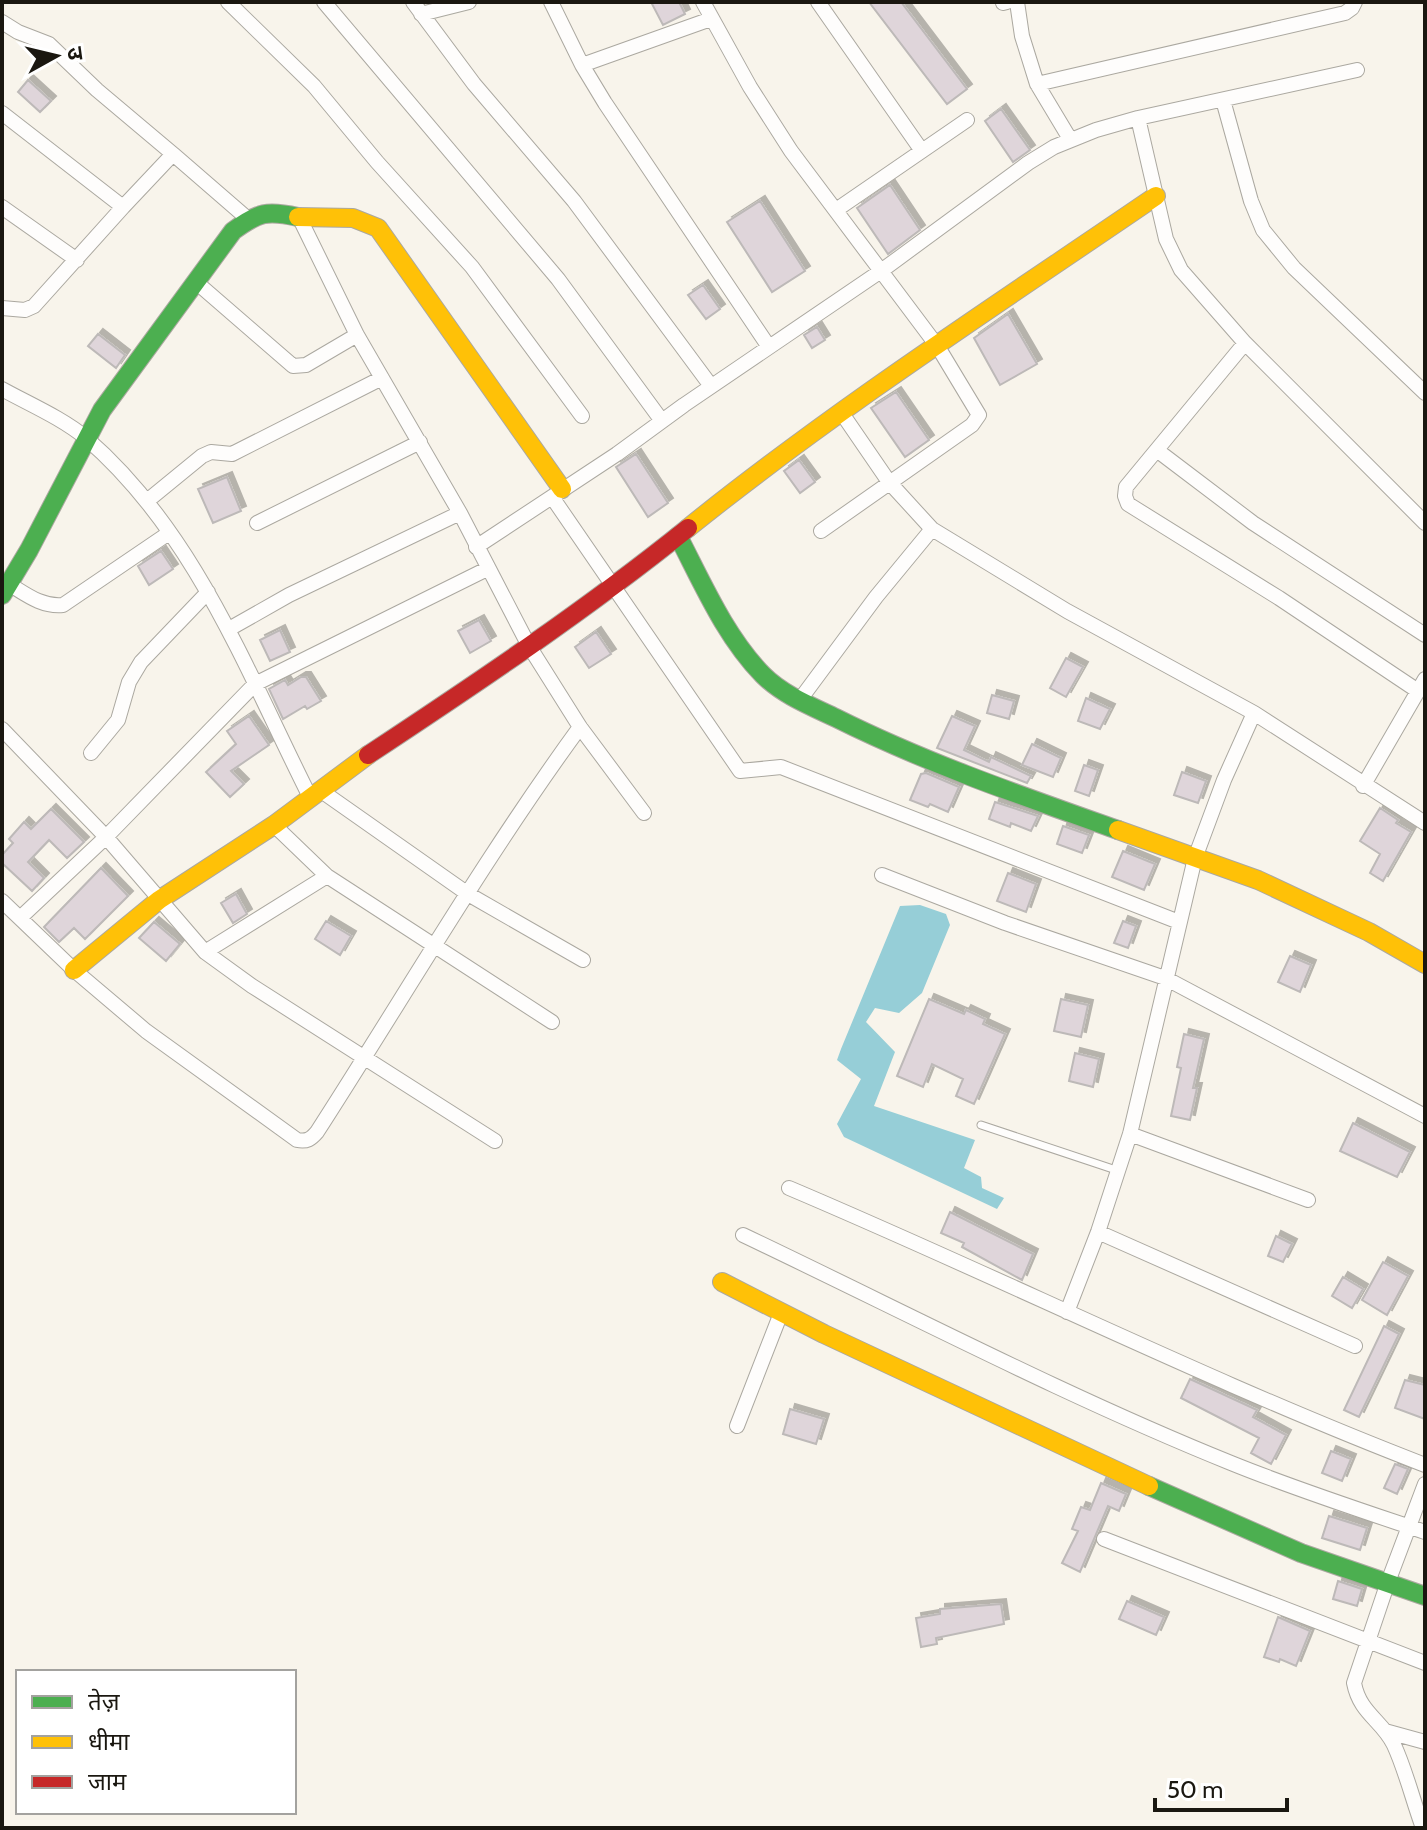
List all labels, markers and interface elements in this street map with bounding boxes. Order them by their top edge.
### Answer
north arrow [16,16,96,96]
text: उ [61,45,90,63]
legend [16,1670,296,1814]
text: तेज़ [88,1687,121,1716]
text: धीमा [88,1727,130,1756]
scale bar [1155,1762,1287,1812]
text: जाम [88,1767,127,1796]
text: 50 m [1167,1775,1223,1804]

